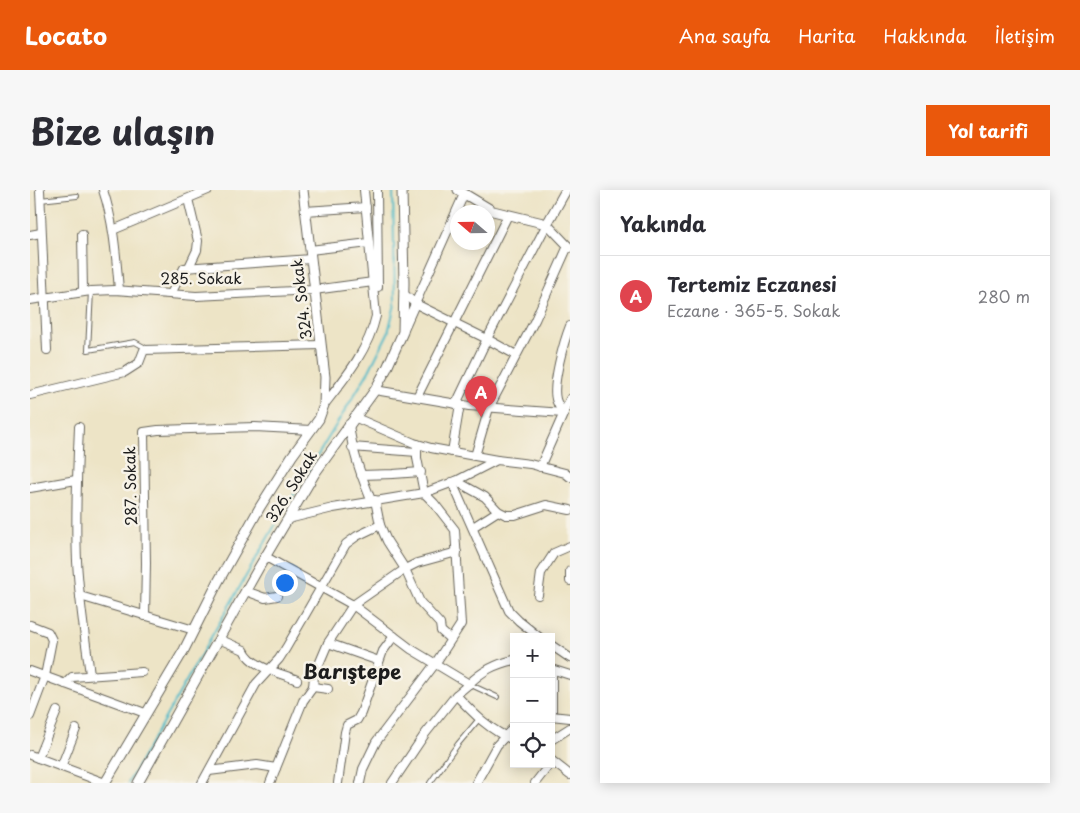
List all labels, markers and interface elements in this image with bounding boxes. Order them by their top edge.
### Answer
text: Locato [25,17,107,53]
text: Ana sayfa [679,22,770,49]
text: Harita [798,22,855,49]
text: Hakkında [883,22,967,49]
text: İletişim [995,22,1055,49]
text: Bize ulaşın [30,104,215,157]
button: Yol tarifi [926,105,1050,156]
north arrow [450,205,495,250]
text: Yakında [620,207,706,239]
street label: 324. Sokak [284,257,317,341]
street label: 285. Sokak [160,266,242,289]
text: Tertemiz Eczanesi [667,270,837,298]
text: A [630,284,642,308]
text: 280 m [978,284,1030,308]
text: Eczane · 365-5. Sokak [667,298,840,322]
pin: A [465,376,497,417]
street label: 326. Sokak [259,445,322,527]
street label: 287. Sokak [117,446,142,526]
your location [272,570,298,596]
map controls [510,633,555,768]
button: + [510,633,555,678]
district label: Barıştepe [303,656,401,686]
button: − [510,678,555,723]
button: locate [510,723,555,768]

